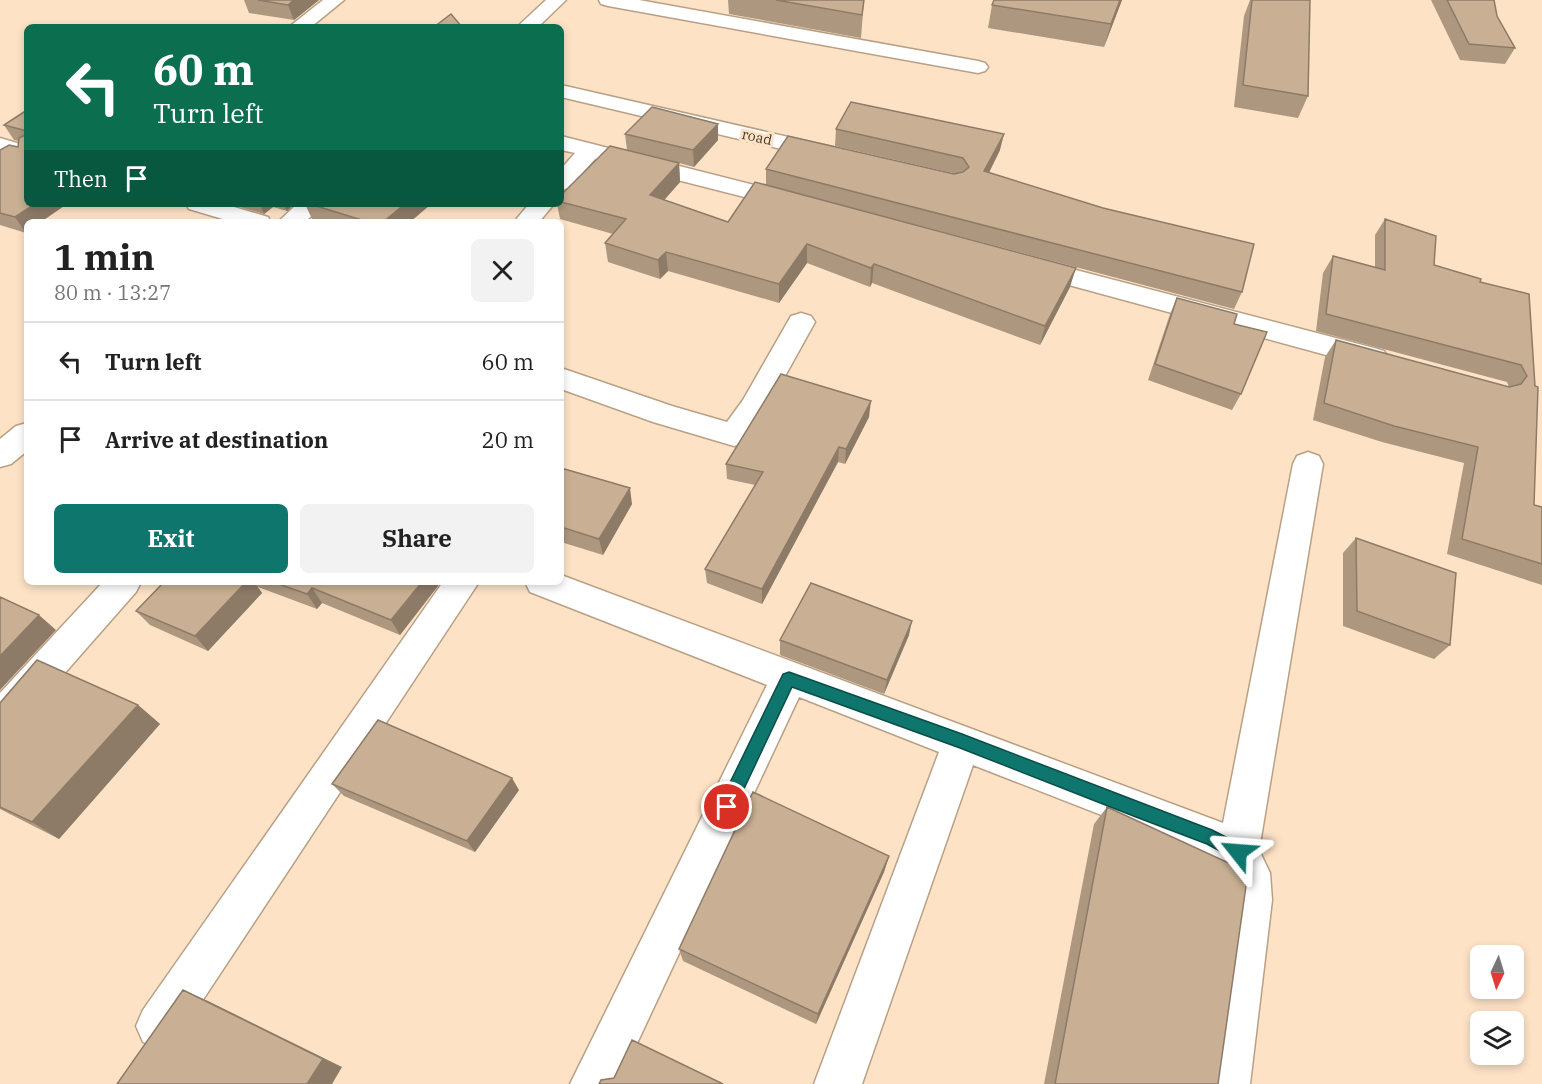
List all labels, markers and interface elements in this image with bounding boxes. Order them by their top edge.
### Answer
text: 60 m [153,42,254,97]
icon: left [54,48,132,126]
text: Turn left [153,95,264,130]
street label: road [740,125,774,149]
icon: arrive [120,162,153,195]
text: Then [54,164,108,193]
text: 1 min [54,233,155,280]
button: close [471,239,534,302]
text: 80 m · 13:27 [54,279,171,306]
icon: left [54,345,87,378]
text: Turn left [105,347,201,376]
text: 60 m [482,347,534,376]
icon: arrive [54,423,87,456]
text: Arrive at destination [105,425,328,454]
text: 20 m [482,425,534,454]
button: Exit [54,504,288,573]
button: Share [300,504,534,573]
pin [701,781,752,832]
icon: arrive [710,790,743,823]
position arrow [1206,820,1270,884]
north arrow [1470,945,1524,999]
map controls [1470,945,1524,1065]
button: layers [1470,1011,1524,1065]

